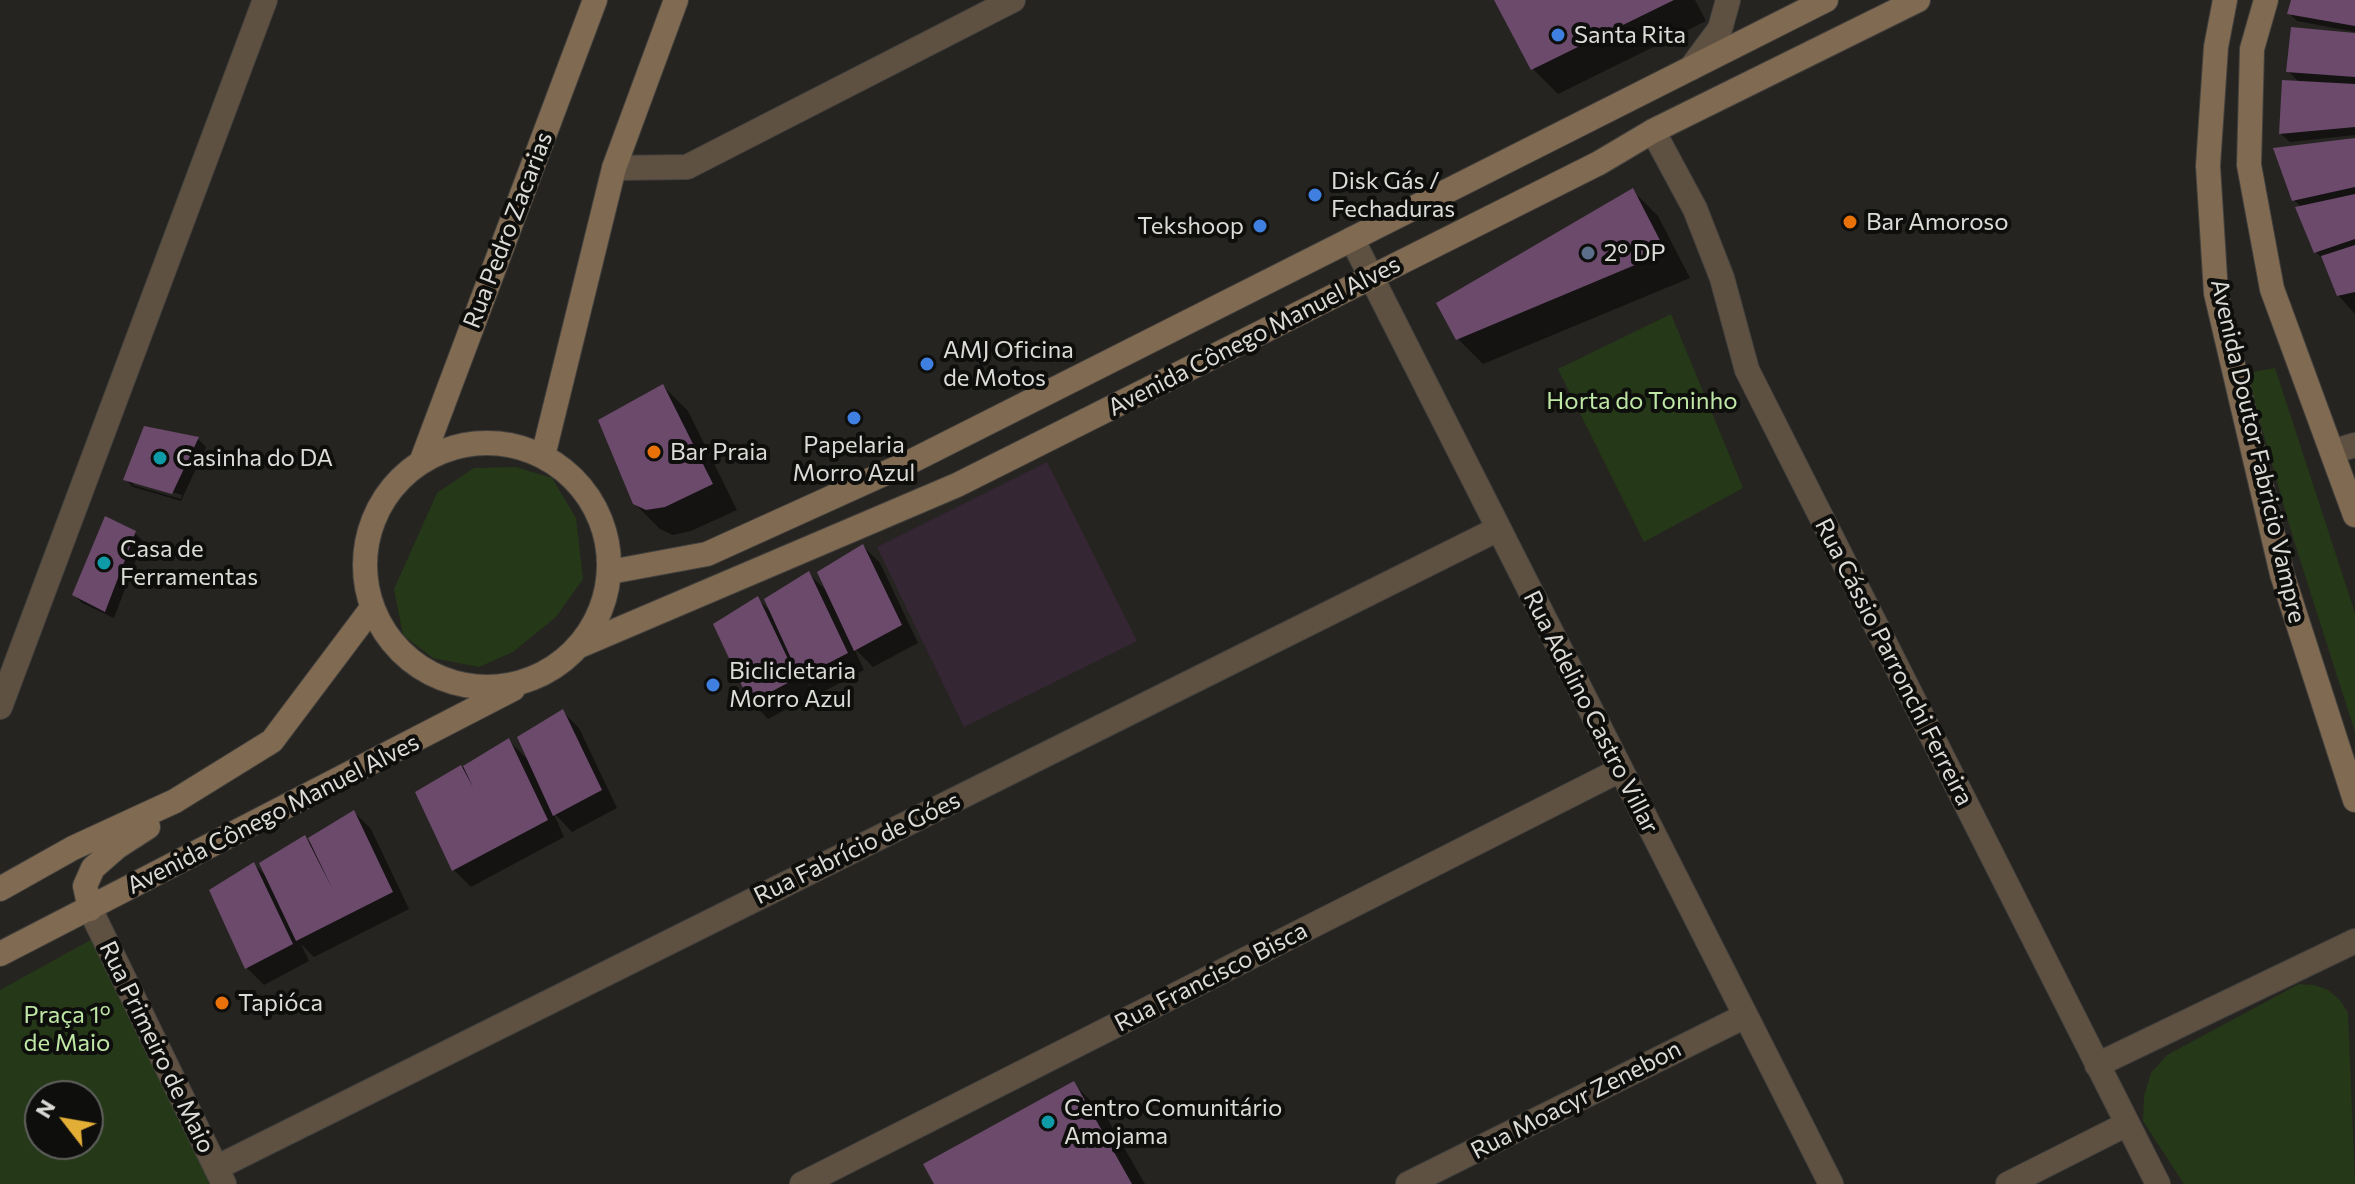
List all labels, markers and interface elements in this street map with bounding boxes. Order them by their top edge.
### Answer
place label: Santa Rita [1574,21,1686,49]
marker: Santa Rita [1549,26,1567,44]
street label: Rua Pedro Zacarias [457,128,559,332]
place label: Disk Gás / Fechaduras [1331,167,1455,223]
marker: Disk Gás / Fechaduras [1306,186,1324,204]
place label: Bar Amoroso [1866,208,2009,236]
place label: Tekshoop [1137,212,1244,240]
marker: Bar Amoroso [1841,213,1859,231]
marker: Tekshoop [1251,217,1269,235]
place label: 2º DP [1604,239,1666,267]
marker: 2º DP [1579,244,1597,262]
street label: Avenida Cônego Manuel Alves [1103,250,1405,422]
street label: Avenida Doutor Fabricio Vampre [2204,276,2312,626]
place label: AMJ Oficina de Motos [943,336,1074,392]
marker: AMJ Oficina de Motos [918,355,936,373]
park label: Horta do Toninho [1546,387,1738,415]
marker: Papelaria Morro Azul [845,409,863,427]
place label: Papelaria Morro Azul [793,431,915,487]
place label: Bar Praia [670,438,768,466]
marker: Bar Praia [645,443,663,461]
place label: Casinha do DA [176,444,333,472]
marker: Casinha do DA [151,449,169,467]
street label: Rua Cássio Parronchi Ferreira [1809,514,1979,810]
place label: Casa de Ferramentas [120,535,258,591]
marker: Casa de Ferramentas [95,554,113,572]
street label: Rua Adelino Castro Villar [1517,586,1665,838]
place label: Biclicletaria Morro Azul [729,657,856,713]
marker: Biclicletaria Morro Azul [704,676,722,694]
street label: Avenida Cônego Manuel Alves [122,728,424,900]
street label: Rua Fabrício de Góes [749,786,965,910]
street label: Rua Francisco Bisca [1110,916,1312,1038]
street label: Rua Primeiro de Maio [93,936,221,1158]
place label: Tapióca [238,989,323,1017]
marker: Tapióca [213,994,231,1012]
park label: Praça 1º de Maio [23,1001,111,1057]
street label: Rua Moacyr Zenebon [1466,1034,1686,1166]
north arrow [24,1080,104,1160]
text: N [29,1094,61,1122]
place label: Centro Comunitário Amojama [1064,1094,1282,1150]
marker: Centro Comunitário Amojama [1039,1113,1057,1131]

